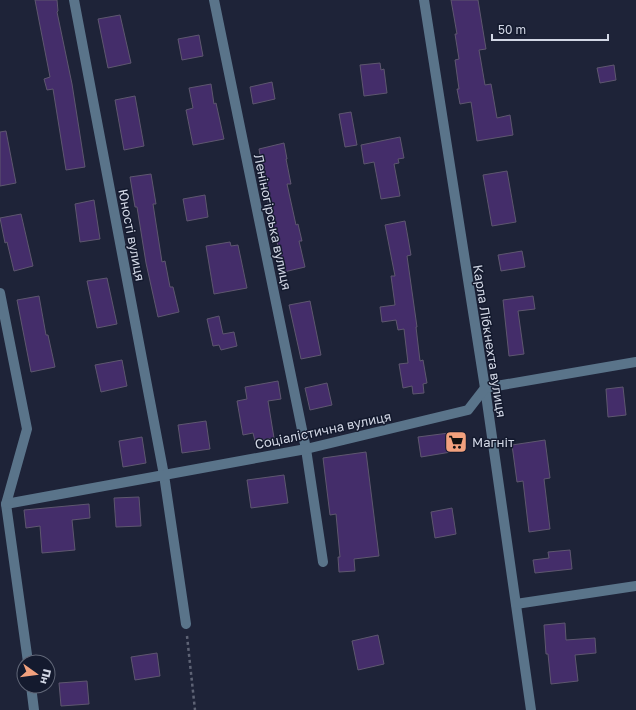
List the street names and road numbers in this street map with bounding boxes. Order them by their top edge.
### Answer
street label: Леніногірська вулиця [251,153,295,291]
street label: Юності вулиця [115,188,149,282]
street label: Карла Лібкнехта вулиця [470,263,510,419]
street label: Соціалістична вулиця [253,408,393,452]

